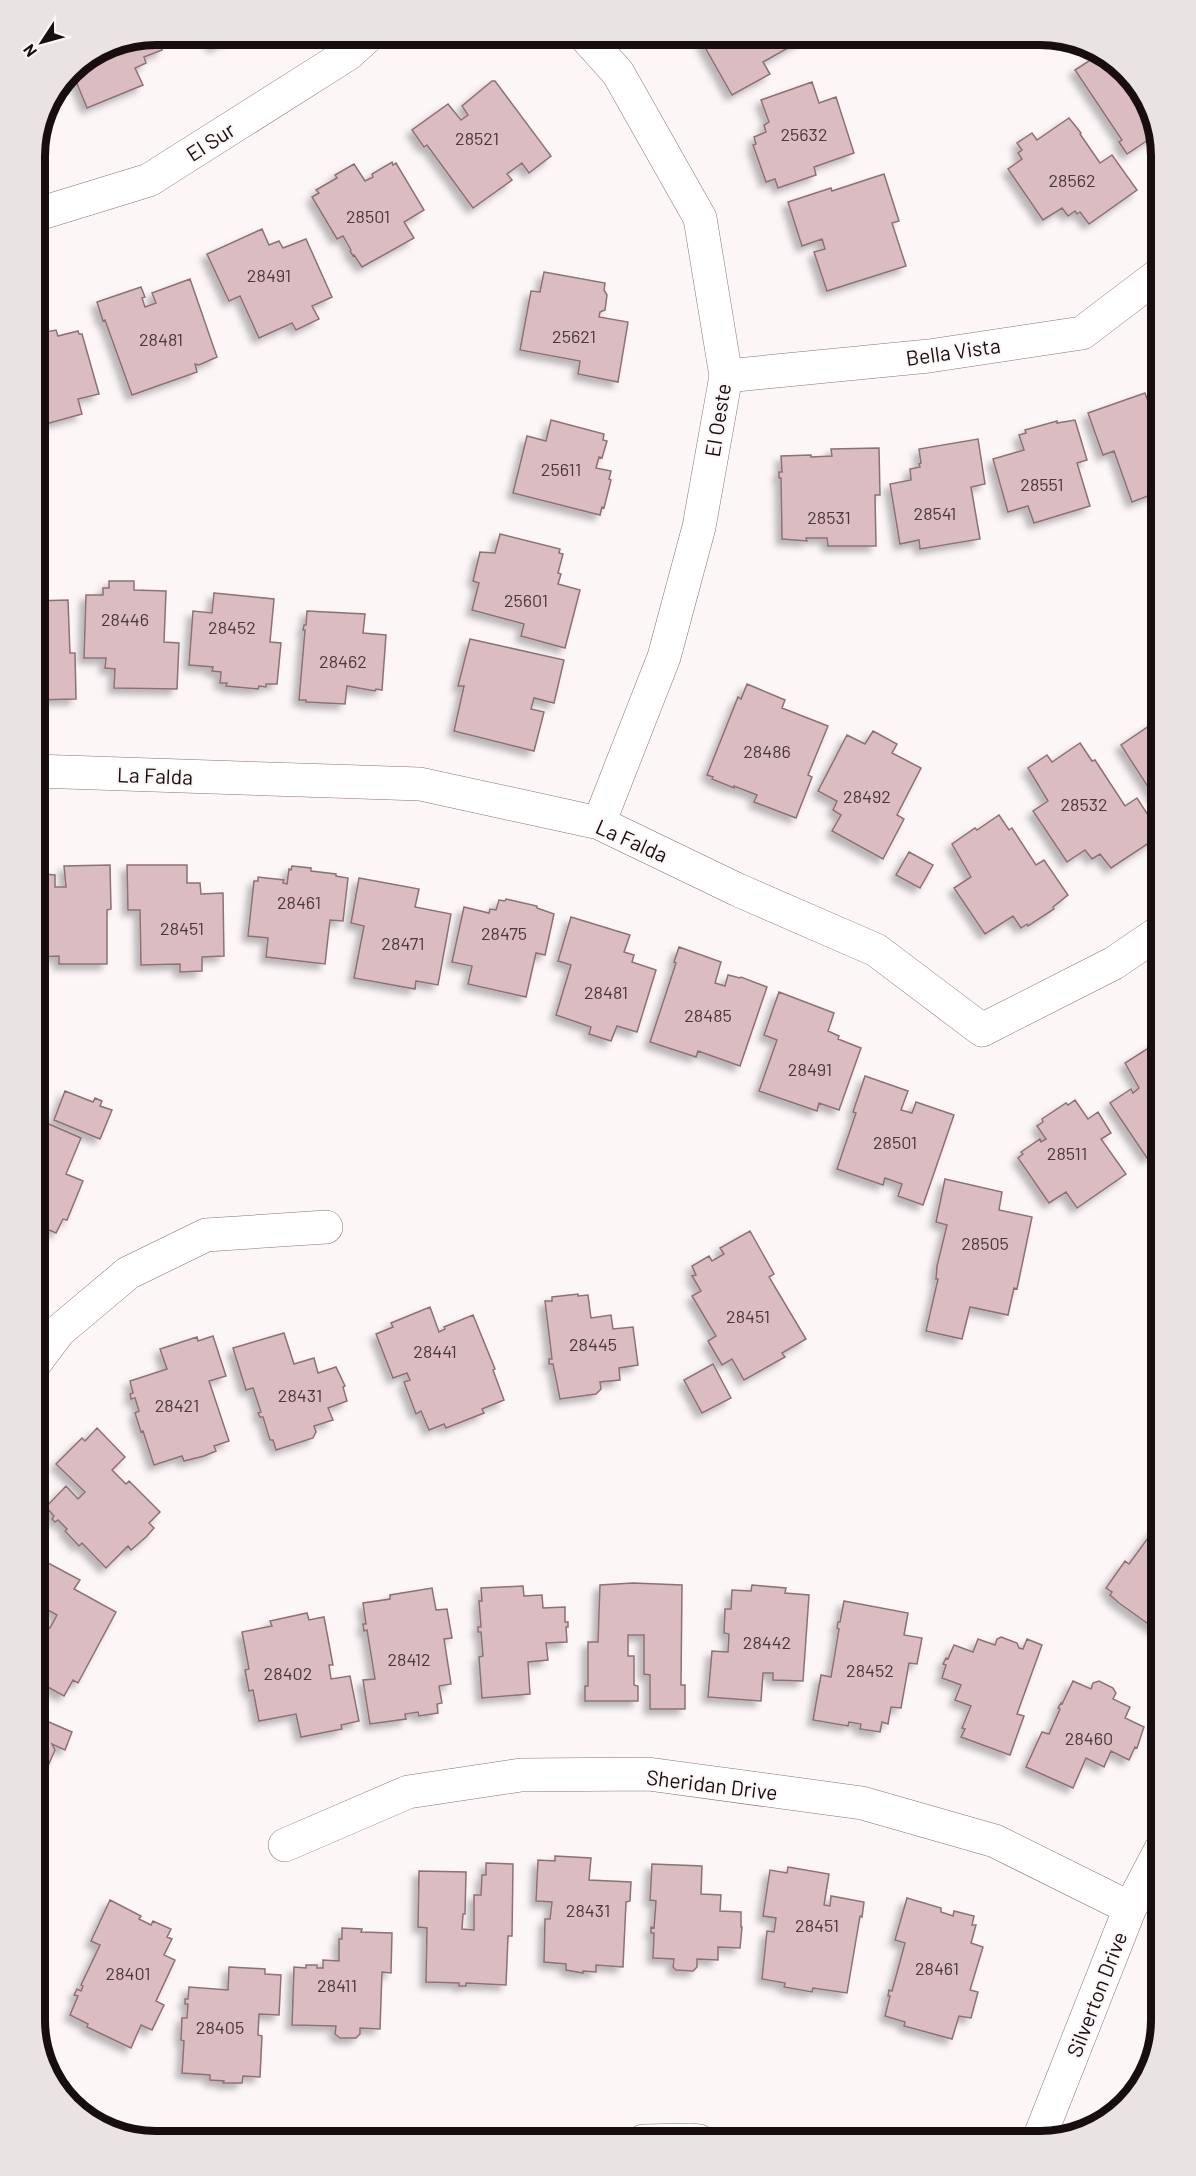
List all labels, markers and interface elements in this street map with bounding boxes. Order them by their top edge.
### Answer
north arrow [12,12,72,72]
text: N [19,41,40,61]
street label: El Sur [181,116,239,166]
house number: 25632 [780,123,828,145]
house number: 28521 [455,127,499,149]
house number: 28562 [1048,169,1096,191]
house number: 28501 [346,205,390,227]
house number: 28491 [247,264,291,286]
house number: 25621 [552,325,596,347]
house number: 28481 [139,328,183,350]
street label: Bella Vista [904,332,1002,370]
street label: El Oeste [699,381,735,459]
house number: 25611 [541,458,581,480]
house number: 28551 [1020,473,1064,495]
house number: 28541 [914,502,956,524]
house number: 28531 [807,506,851,528]
house number: 25601 [504,589,548,611]
house number: 28446 [101,608,149,630]
house number: 28452 [208,616,256,638]
house number: 28462 [319,650,367,672]
house number: 28486 [743,740,791,762]
street label: La Falda [117,761,193,789]
house number: 28492 [843,785,891,807]
house number: 28532 [1060,793,1108,815]
street label: La Falda [592,813,672,867]
house number: 28461 [277,891,321,913]
house number: 28451 [160,917,204,939]
house number: 28475 [481,922,527,944]
house number: 28471 [381,932,425,954]
house number: 28481 [584,981,628,1003]
house number: 28485 [684,1004,732,1026]
house number: 28491 [788,1058,832,1080]
house number: 28501 [873,1131,917,1153]
house number: 28511 [1047,1142,1087,1164]
house number: 28505 [961,1232,1009,1254]
house number: 28451 [726,1305,770,1327]
house number: 28445 [569,1333,617,1355]
house number: 28441 [413,1340,457,1362]
house number: 28431 [278,1384,322,1406]
house number: 28421 [155,1394,199,1416]
house number: 28442 [743,1631,791,1653]
house number: 28412 [387,1648,431,1670]
house number: 28452 [846,1659,894,1681]
house number: 28402 [264,1662,312,1684]
house number: 28460 [1065,1727,1113,1749]
street label: Sheridan Drive [645,1764,779,1804]
house number: 28431 [566,1899,610,1921]
house number: 28451 [795,1914,839,1936]
street label: Silverton Drive [1061,1928,1131,2060]
house number: 28461 [915,1957,959,1979]
house number: 28401 [106,1962,150,1984]
house number: 28411 [317,1974,357,1996]
house number: 28405 [196,2016,244,2038]

